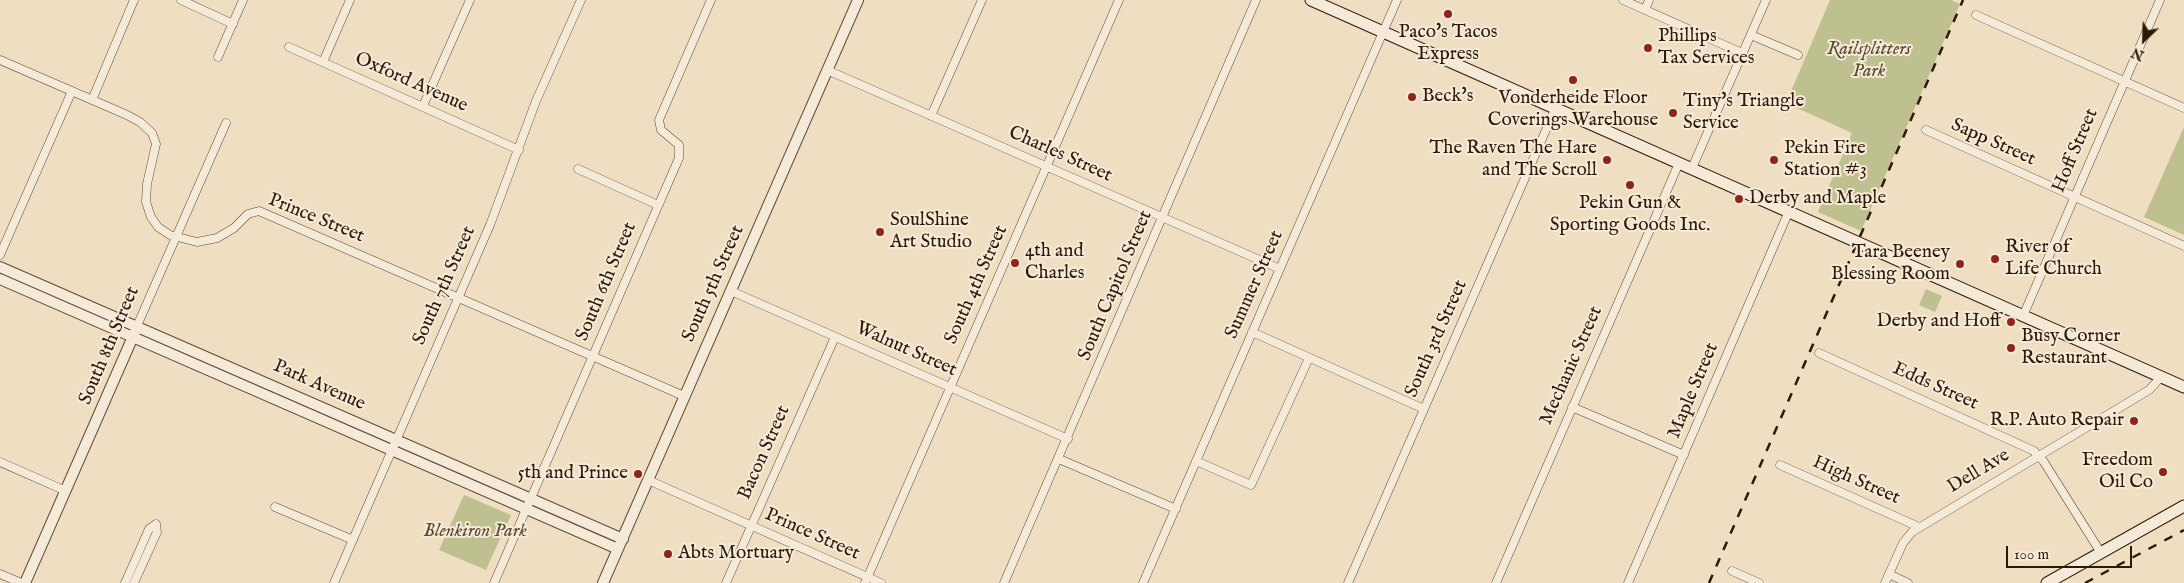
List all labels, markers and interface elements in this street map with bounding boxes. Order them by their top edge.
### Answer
marker: Paco's Tacos Express [1442,8,1454,20]
north arrow [2119,15,2169,65]
place label: Paco's Tacos Express [1398,22,1498,66]
place label: Phillips Tax Services [1658,26,1754,70]
park label: Railsplitters Park [1827,39,1911,83]
marker: Phillips Tax Services [1642,42,1654,54]
text: N [2129,43,2147,64]
street label: Oxford Avenue [351,48,471,118]
marker: Vonderheide Floor Coverings Warehouse [1567,74,1579,86]
place label: Beck's [1422,86,1473,108]
place label: Vonderheide Floor Coverings Warehouse [1488,88,1658,132]
marker: Beck's [1406,91,1418,103]
place label: Tiny's Triangle Service [1683,91,1804,135]
street label: Hoff Street [2048,106,2104,196]
marker: Tiny's Triangle Service [1667,107,1679,119]
street label: Sapp Street [1947,114,2039,172]
street label: Charles Street [1005,122,1115,188]
place label: The Raven The Hare and The Scroll [1429,138,1597,182]
place label: Pekin Fire Station #3 [1784,138,1867,182]
marker: The Raven The Hare and The Scroll [1601,154,1613,166]
marker: Pekin Fire Station #3 [1768,154,1780,166]
marker: Pekin Gun & Sporting Goods Inc. [1624,179,1636,191]
place label: Derby and Maple [1749,188,1886,210]
street label: Prince Street [265,189,367,249]
place label: Pekin Gun & Sporting Goods Inc. [1550,193,1710,237]
marker: Derby and Maple [1733,193,1745,205]
street label: South Capitol Street [1074,208,1158,364]
place label: SoulShine Art Studio [890,210,972,254]
street label: South 6th Street [572,219,642,345]
street label: South 5th Street [678,222,750,346]
street label: South 4th Street [941,222,1013,348]
street label: South 7th Street [409,223,481,349]
marker: SoulShine Art Studio [874,226,886,238]
street label: Summer Street [1221,227,1289,343]
place label: River of Life Church [2005,237,2102,281]
place label: 4th and Charles [1025,241,1084,285]
place label: Tara Beeney Blessing Room [1831,242,1950,286]
marker: River of Life Church [1989,253,2001,265]
marker: 4th and Charles [1009,257,1021,269]
marker: Tara Beeney Blessing Room [1954,258,1966,270]
street label: South 3rd Street [1401,277,1473,401]
street label: South 8th Street [75,284,145,408]
street label: Mechanic Street [1536,303,1608,429]
place label: Derby and Hoff [1876,311,2001,333]
marker: Derby and Hoff [2005,316,2017,328]
street label: Walnut Street [852,318,960,382]
place label: Busy Corner Restaurant [2021,326,2120,370]
street label: Maple Street [1664,340,1724,442]
marker: Busy Corner Restaurant [2005,342,2017,354]
street label: Park Avenue [269,356,369,416]
street label: Edds Street [1889,358,1981,416]
street label: Bacon Street [734,402,796,504]
place label: R.P. Auto Repair [1990,410,2124,432]
marker: R.P. Auto Repair [2128,415,2140,427]
street label: Dell Ave [1944,445,2014,499]
place label: Freedom Oil Co [2082,450,2153,494]
street label: High Street [1809,452,1903,510]
place label: 5th and Prince [518,463,628,485]
marker: Freedom Oil Co [2157,466,2169,478]
marker: 5th and Prince [632,468,644,480]
street label: Prince Street [761,504,863,566]
park label: Blenkiron Park [423,521,527,543]
scale bar [2009,536,2135,568]
place label: Abts Mortuary [678,543,794,565]
text: 100 m [2014,545,2049,564]
marker: Abts Mortuary [662,548,674,560]

